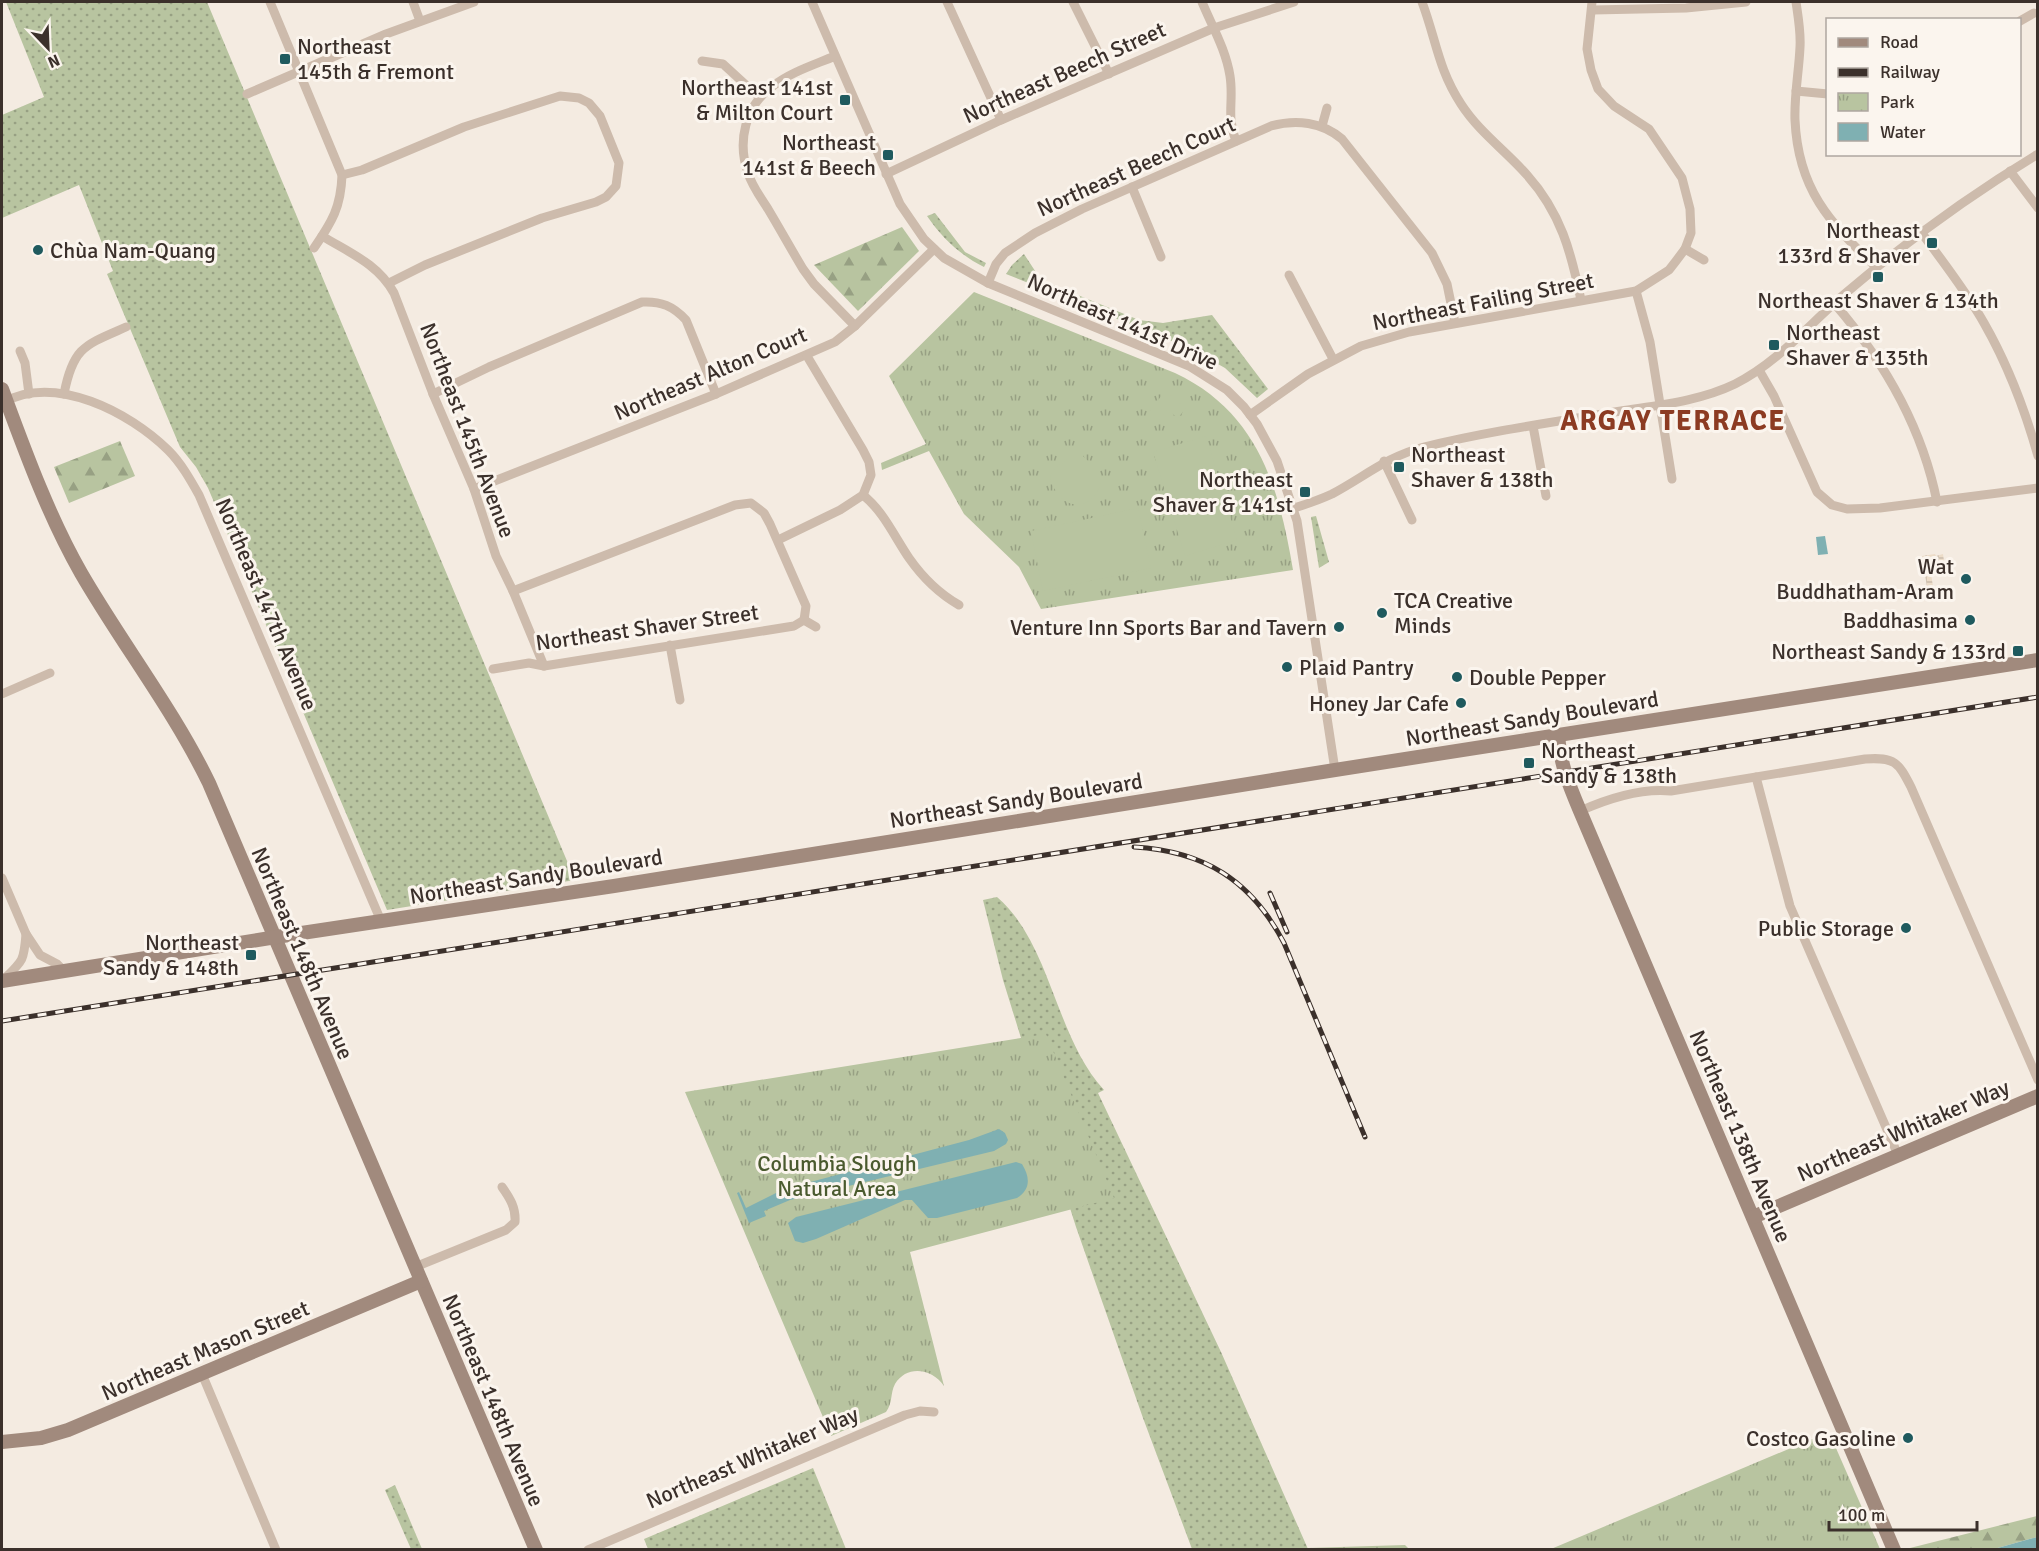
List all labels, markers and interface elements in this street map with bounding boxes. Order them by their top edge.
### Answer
street label: Northeast Beech Street [959,16,1170,129]
north arrow [18,18,78,78]
legend [1826,18,2021,156]
text: Road [1880,31,1919,53]
place label: Northeast 145th & Fremont [297,33,454,85]
text: N [44,50,63,72]
marker: Northeast 145th & Fremont [278,52,292,66]
text: Railway [1880,61,1941,83]
place label: Northeast 141st & Milton Court [681,74,833,126]
text: Park [1880,91,1915,113]
marker: Northeast 141st & Milton Court [838,93,852,107]
street label: Northeast Beech Court [1033,110,1240,222]
text: Water [1880,121,1926,143]
place label: Northeast 141st & Beech [742,129,876,181]
marker: Northeast 141st & Beech [881,148,895,162]
place label: Northeast 133rd & Shaver [1778,217,1920,269]
marker: Northeast 133rd & Shaver [1925,236,1939,250]
place label: Chùa Nam-Quang [50,237,216,264]
marker: Chùa Nam-Quang [31,243,45,257]
street label: Northeast 141st Drive [1023,267,1222,376]
street label: Northeast Failing Street [1370,267,1596,336]
marker: Northeast Shaver & 134th [1871,270,1885,284]
place label: Northeast Shaver & 134th [1757,287,1999,314]
street label: Northeast 145th Avenue [414,319,521,541]
place label: Northeast Shaver & 135th [1786,319,1929,371]
street label: Northeast Alton Court [610,320,811,426]
marker: Northeast Shaver & 135th [1767,338,1781,352]
district label: ARGAY TERRACE [1560,404,1786,438]
place label: Northeast Shaver & 138th [1411,441,1554,493]
marker: Northeast Shaver & 138th [1392,460,1406,474]
place label: Northeast Shaver & 141st [1153,466,1293,518]
marker: Northeast Shaver & 141st [1298,485,1312,499]
street label: Northeast 147th Avenue [210,494,323,714]
place label: Wat Buddhatham-Aram [1776,553,1954,605]
marker: Wat Buddhatham-Aram [1959,572,1973,586]
place label: TCA Creative Minds [1394,587,1513,639]
street label: Northeast Shaver Street [534,598,761,657]
marker: TCA Creative Minds [1375,606,1389,620]
place label: Baddhasima [1843,607,1958,634]
marker: Baddhasima [1963,613,1977,627]
place label: Venture Inn Sports Bar and Tavern [1010,614,1327,641]
marker: Venture Inn Sports Bar and Tavern [1332,620,1346,634]
place label: Northeast Sandy & 133rd [1771,638,2006,665]
marker: Northeast Sandy & 133rd [2011,644,2025,658]
place label: Plaid Pantry [1299,654,1414,681]
marker: Plaid Pantry [1280,660,1294,674]
place label: Double Pepper [1469,664,1606,691]
marker: Double Pepper [1450,670,1464,684]
street label: Northeast Sandy Boulevard [1404,685,1660,752]
place label: Honey Jar Cafe [1309,690,1449,717]
marker: Honey Jar Cafe [1454,696,1468,710]
place label: Northeast Sandy & 138th [1541,737,1677,789]
marker: Northeast Sandy & 138th [1522,756,1536,770]
street label: Northeast Sandy Boulevard [888,767,1144,834]
street label: Northeast 148th Avenue [246,843,359,1063]
street label: Northeast Sandy Boulevard [408,843,664,910]
place label: Public Storage [1758,915,1894,942]
marker: Public Storage [1899,921,1913,935]
place label: Northeast Sandy & 148th [103,929,239,981]
marker: Northeast Sandy & 148th [244,948,258,962]
street label: Northeast 138th Avenue [1684,1026,1797,1246]
street label: Northeast Whitaker Way [1793,1073,2014,1187]
park label: Columbia Slough Natural Area [757,1150,917,1202]
street label: Northeast 148th Avenue [437,1290,550,1510]
street label: Northeast Mason Street [97,1294,313,1406]
street label: Northeast Whitaker Way [642,1400,863,1514]
place label: Costco Gasoline [1746,1425,1896,1452]
marker: Costco Gasoline [1901,1431,1915,1445]
scale bar [1829,1494,1978,1532]
text: 100 m [1838,1504,1885,1526]

